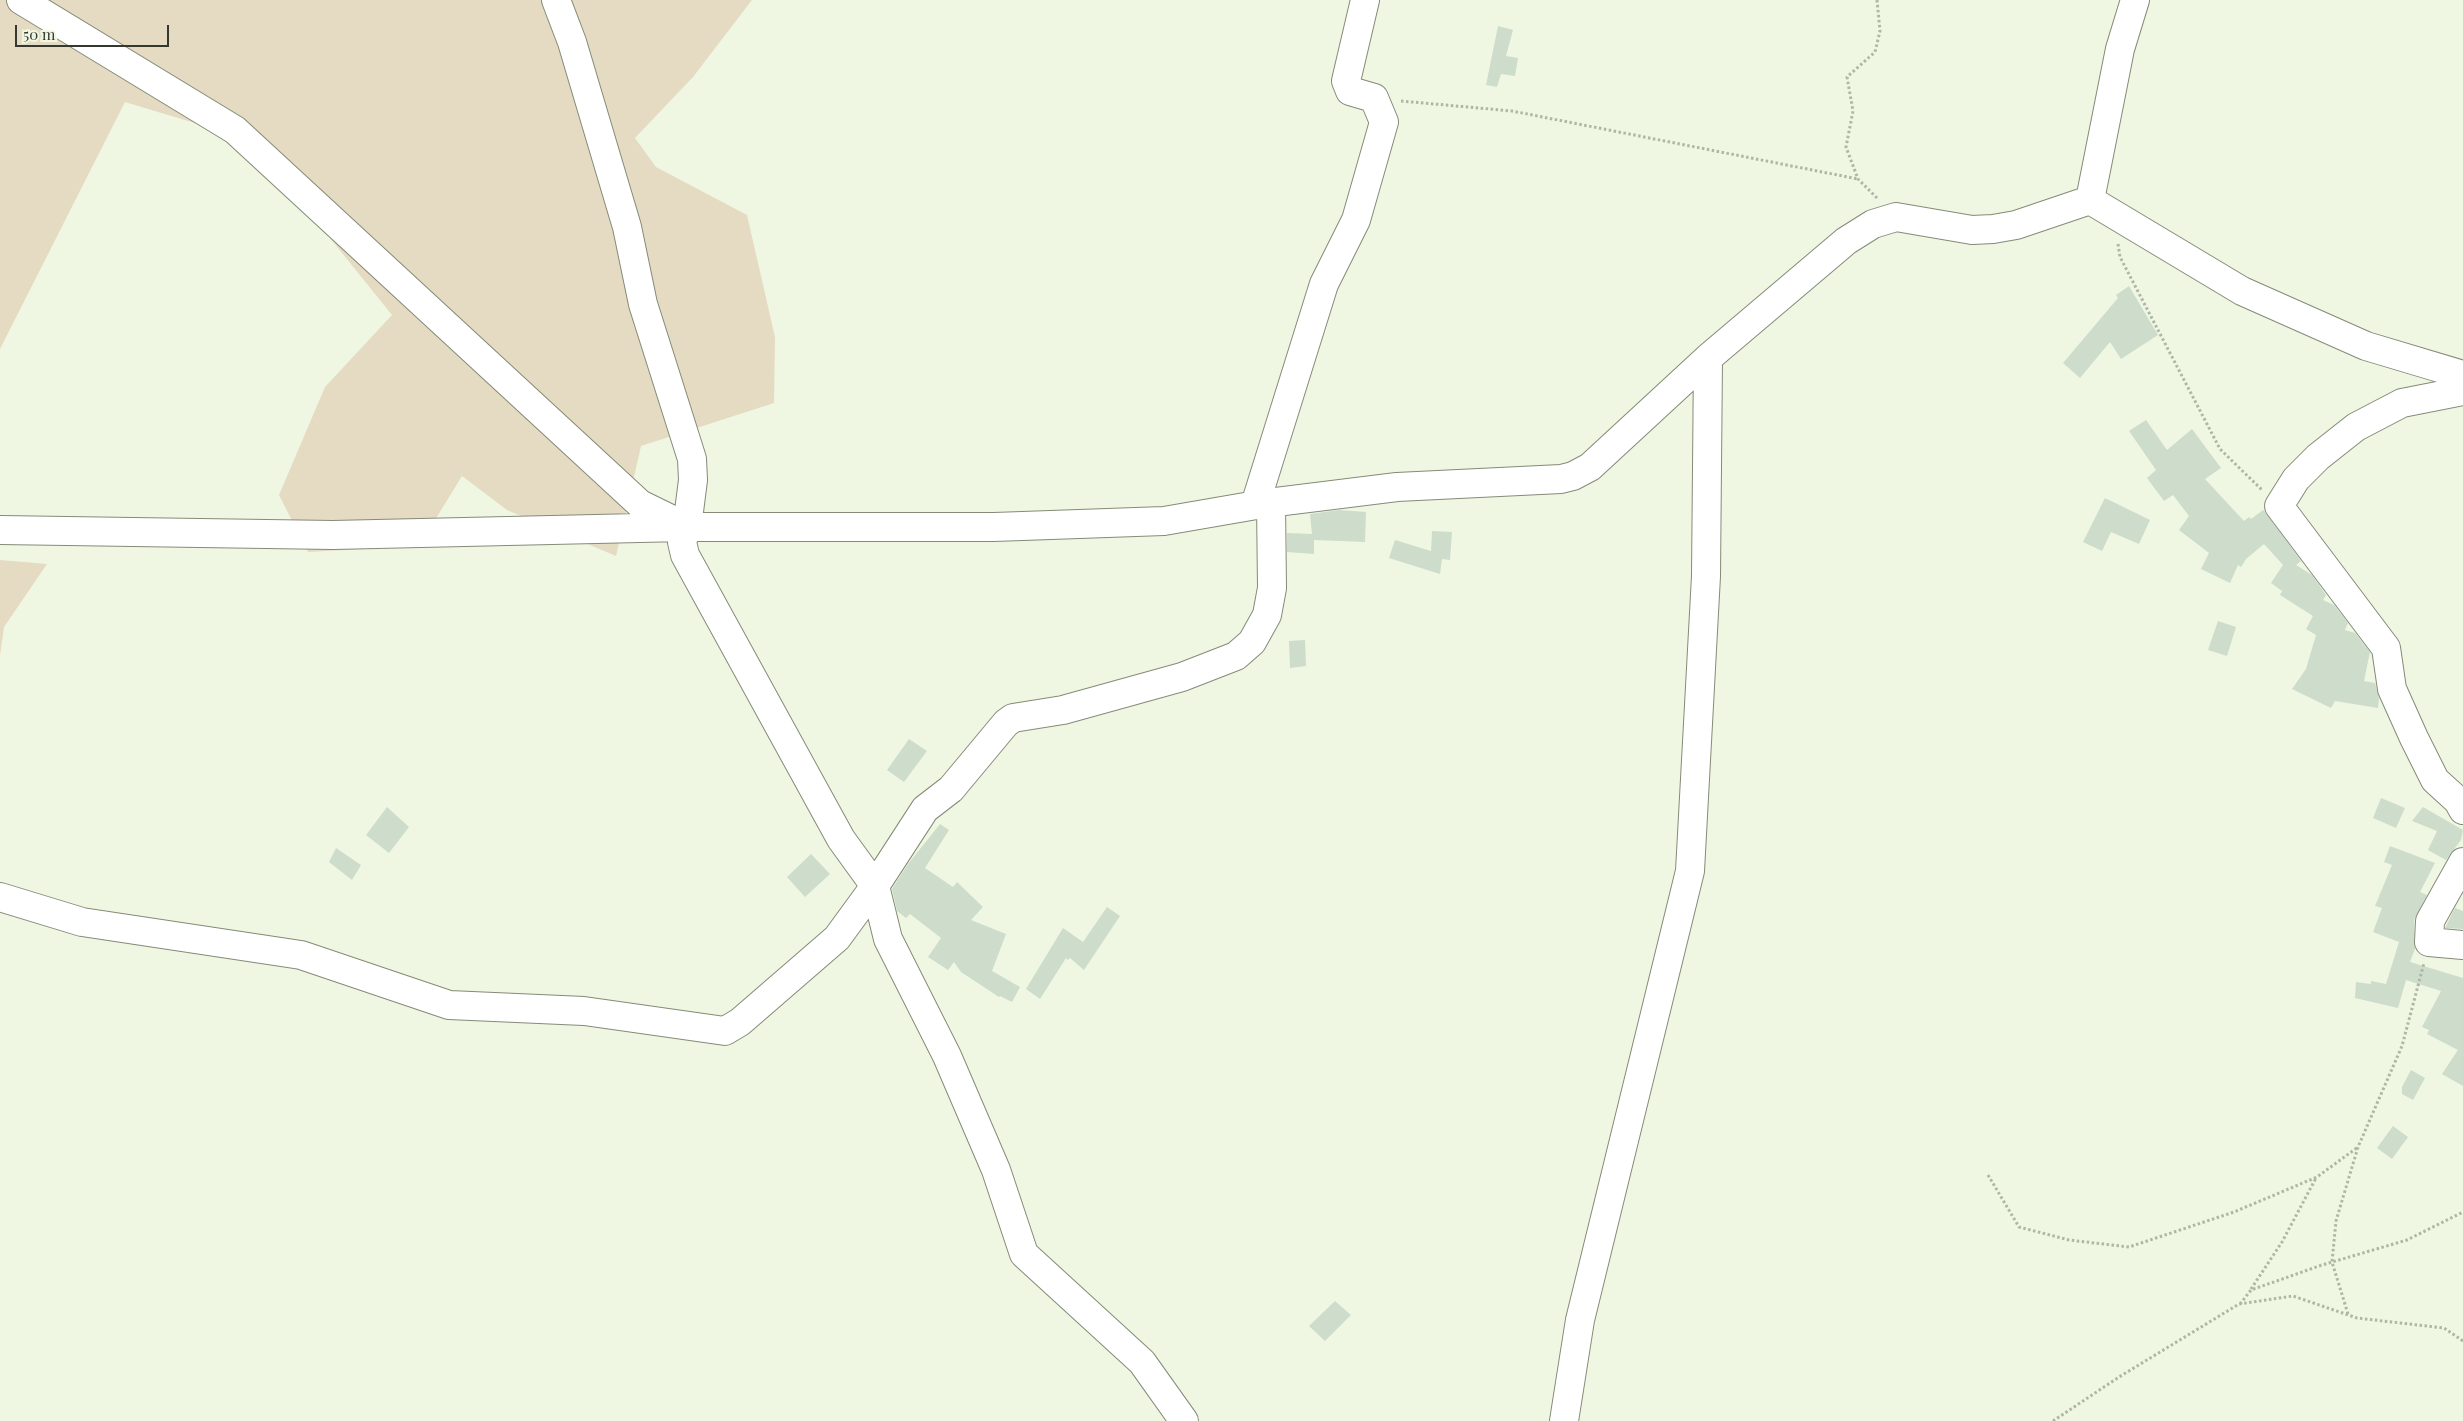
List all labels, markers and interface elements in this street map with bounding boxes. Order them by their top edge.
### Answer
scale bar [18,15,171,47]
text: 50 m [23,24,55,44]

